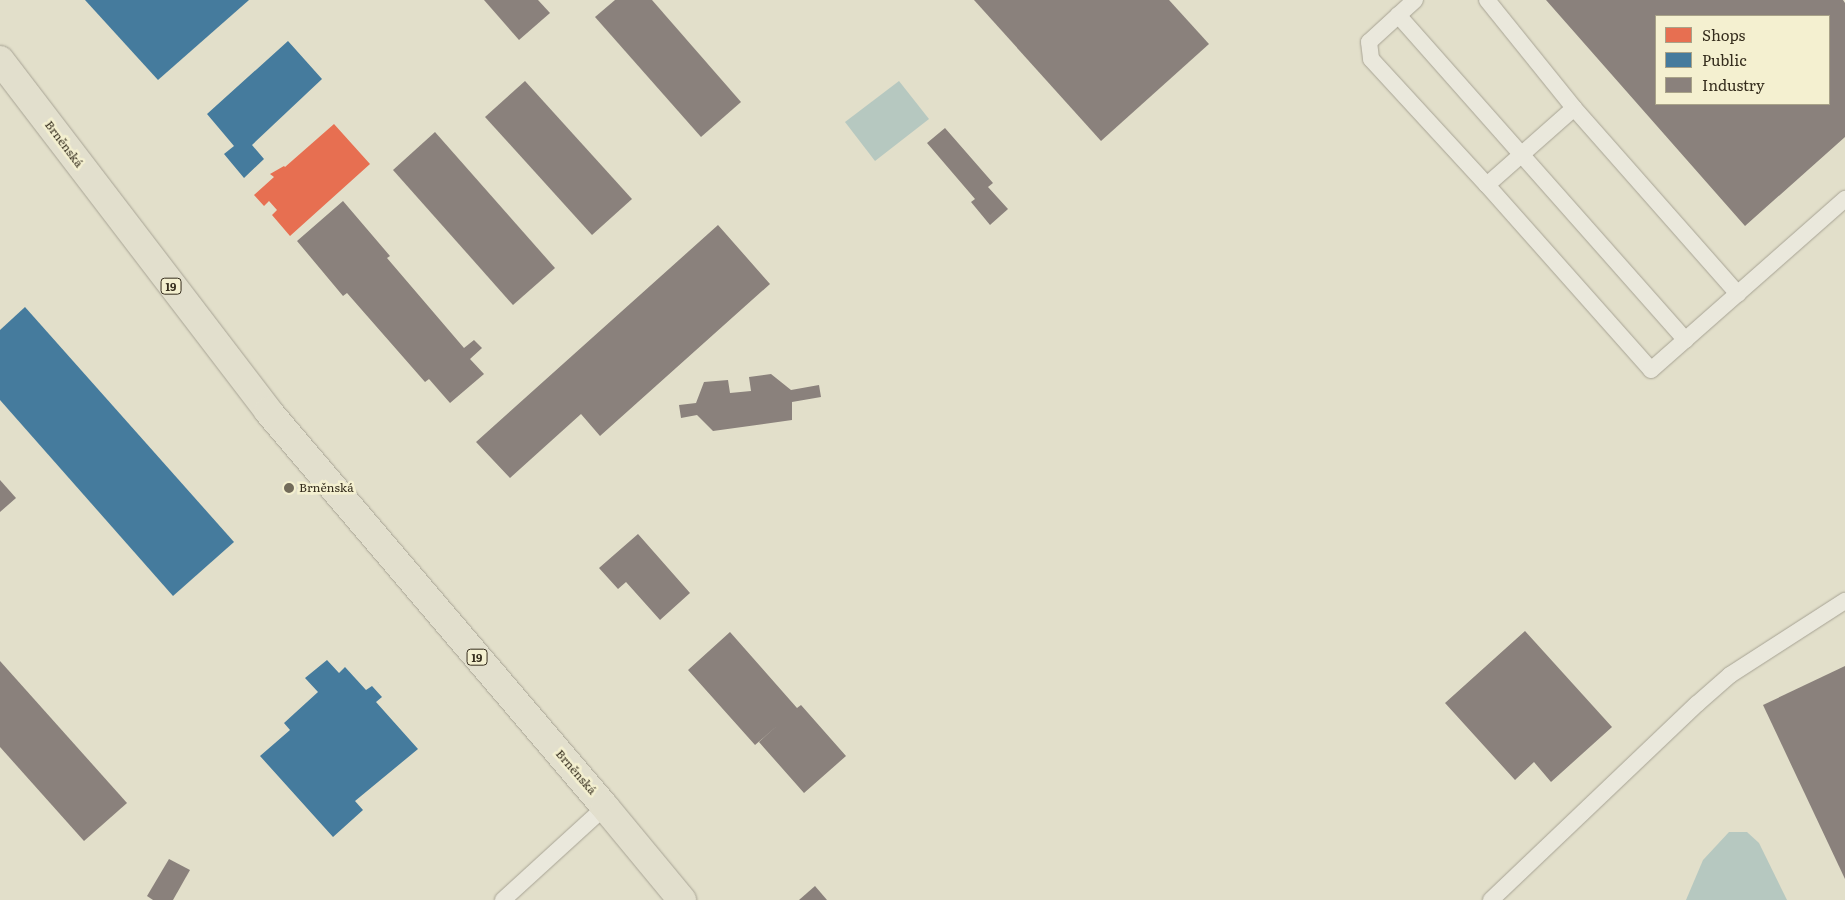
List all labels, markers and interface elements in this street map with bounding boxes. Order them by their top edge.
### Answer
legend [1655,15,1830,105]
text: Shops [1702,23,1745,46]
text: Public [1702,48,1747,71]
text: Industry [1702,73,1765,96]
street label: Brněnská [42,118,86,170]
road number: 19 [160,278,182,294]
place label: Brněnská [299,481,354,495]
marker: Brněnská [283,482,295,494]
road number: 19 [466,649,488,666]
street label: Brněnská [553,747,599,797]

